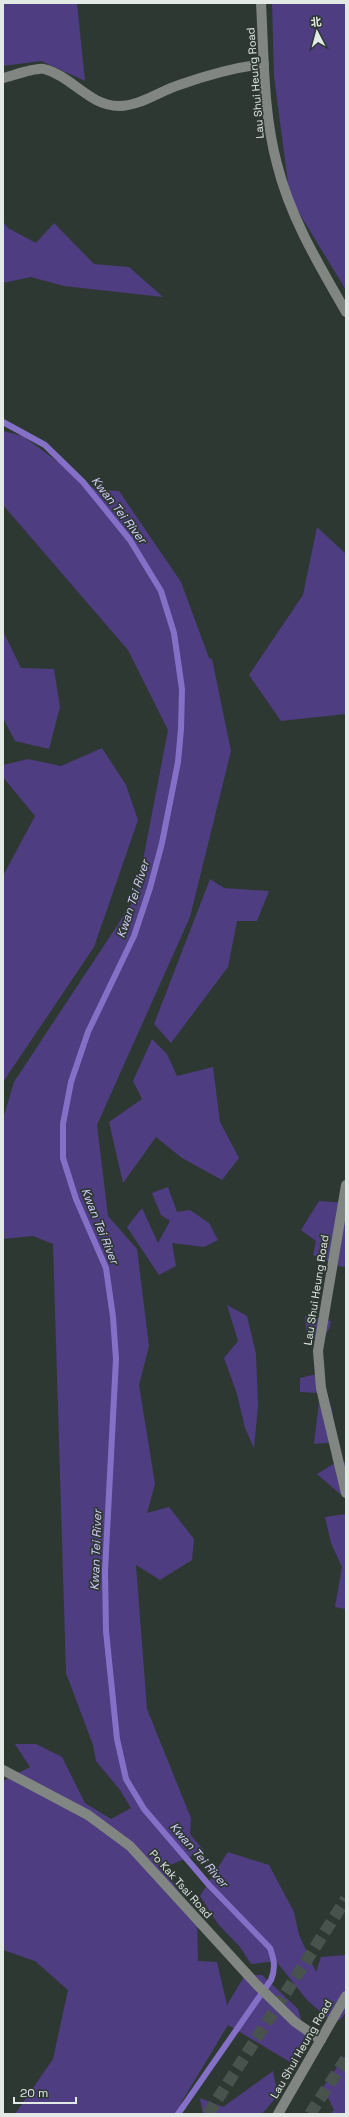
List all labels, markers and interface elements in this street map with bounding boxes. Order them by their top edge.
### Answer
north arrow [297,12,337,52]
text: 北 [310,15,322,30]
street label: Lau Shui Heung Road [243,27,267,139]
water label: Kwan Tei River [88,473,151,548]
water label: Kwan Tei River [113,857,154,940]
water label: Kwan Tei River [77,1185,123,1268]
street label: Lau Shui Heung Road [300,1234,332,1346]
water label: Kwan Tei River [87,1508,105,1591]
water label: Kwan Tei River [166,1819,233,1892]
street label: Po Kak Tsai Road [146,1847,216,1921]
street label: Lau Shui Heung Road [267,1997,335,2101]
scale bar [14,2079,76,2105]
text: 20 m [20,2085,48,2101]

